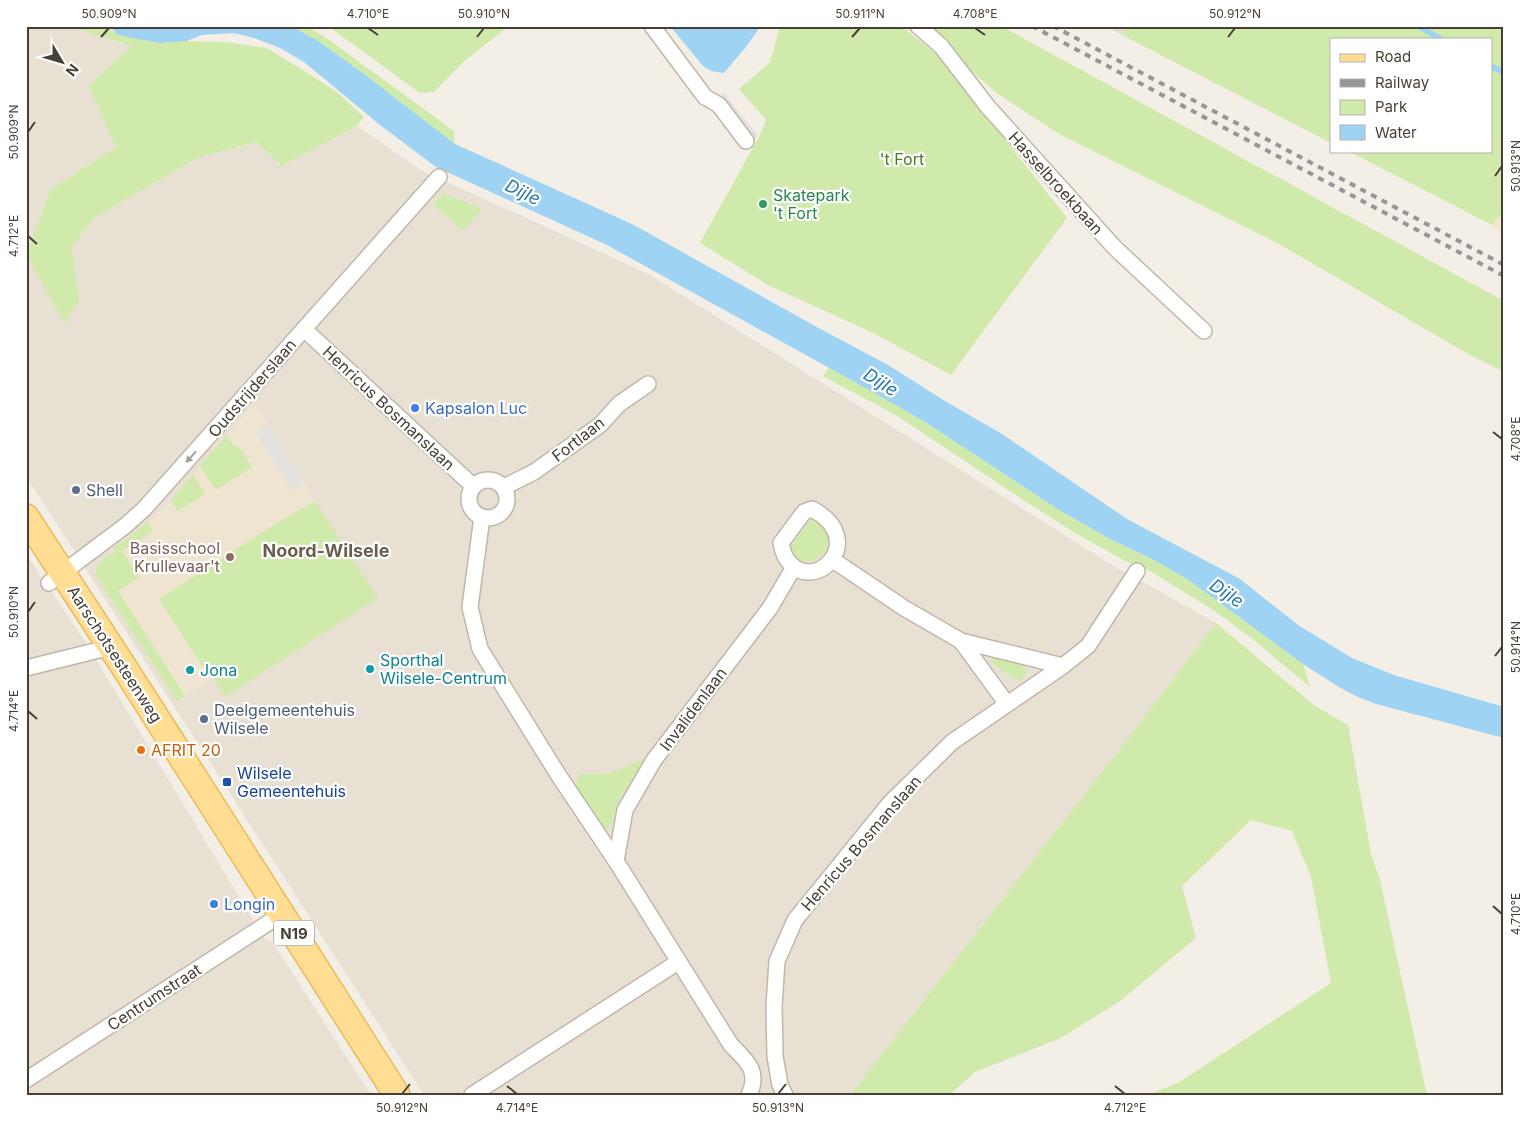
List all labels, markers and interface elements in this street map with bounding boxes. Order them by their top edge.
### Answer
text: 50.909°N [82,6,136,21]
text: 4.710°E [347,6,389,21]
text: 50.910°N [458,6,510,21]
text: 50.911°N [835,6,885,21]
text: 4.708°E [953,6,997,21]
text: 50.912°N [1209,6,1261,21]
north arrow [38,38,88,88]
legend [1330,38,1492,152]
text: Road [1375,47,1411,66]
text: N [63,61,83,80]
text: Railway [1375,73,1430,92]
text: Park [1375,97,1408,116]
text: 50.909°N [6,105,21,159]
text: Water [1375,123,1417,142]
street label: Hasselbroekbaan [1005,127,1107,239]
text: 50.913°N [1508,140,1523,192]
park label: 't Fort [880,149,924,169]
water label: Dijle [502,175,544,209]
place label: Skatepark 't Fort [773,185,850,223]
marker: Skatepark 't Fort [757,198,769,210]
text: 4.712°E [6,215,21,257]
street label: Oudstrijderslaan [204,335,300,441]
street label: Henricus Bosmanslaan [319,342,459,474]
water label: Dijle [860,363,902,401]
place label: Kapsalon Luc [425,398,527,418]
marker: Kapsalon Luc [409,402,421,414]
street label: Fortlaan [548,412,608,466]
text: 4.708°E [1508,417,1523,461]
one-way arrow [185,451,196,464]
place label: Shell [86,480,123,500]
marker: Shell [70,484,82,496]
place label: Basisschool Krullevaar't [130,538,220,576]
district label: Noord-Wilsele [263,540,390,561]
marker: Basisschool Krullevaar't [224,551,236,563]
water label: Dijle [1206,574,1248,612]
street label: Aarschotsesteenweg [63,582,167,726]
text: 50.910°N [6,586,21,638]
text: 50.914°N [1508,621,1523,673]
place label: Sporthal Wilsele-Centrum [380,650,507,688]
place label: Jona [200,660,237,680]
marker: Sporthal Wilsele-Centrum [364,663,376,675]
street label: Invalidenlaan [655,663,731,755]
marker: Jona [184,664,196,676]
text: 4.714°E [6,690,21,732]
place label: Deelgemeentehuis Wilsele [214,700,355,738]
marker: Deelgemeentehuis Wilsele [198,713,210,725]
place label: AFRIT 20 [151,740,221,760]
marker: AFRIT 20 [135,744,147,756]
place label: Wilsele Gemeentehuis [237,763,346,801]
street label: Henricus Bosmanslaan [797,771,925,915]
marker: Wilsele Gemeentehuis [221,776,233,788]
text: 4.710°E [1508,893,1523,935]
place label: Longin [224,894,275,914]
marker: Longin [208,898,220,910]
road number: N19 [274,920,314,946]
street label: Centrumstraat [103,959,205,1035]
text: 50.912°N [376,1100,428,1115]
text: 4.714°E [496,1100,538,1115]
text: 50.913°N [752,1100,804,1115]
text: 4.712°E [1104,1100,1146,1115]

